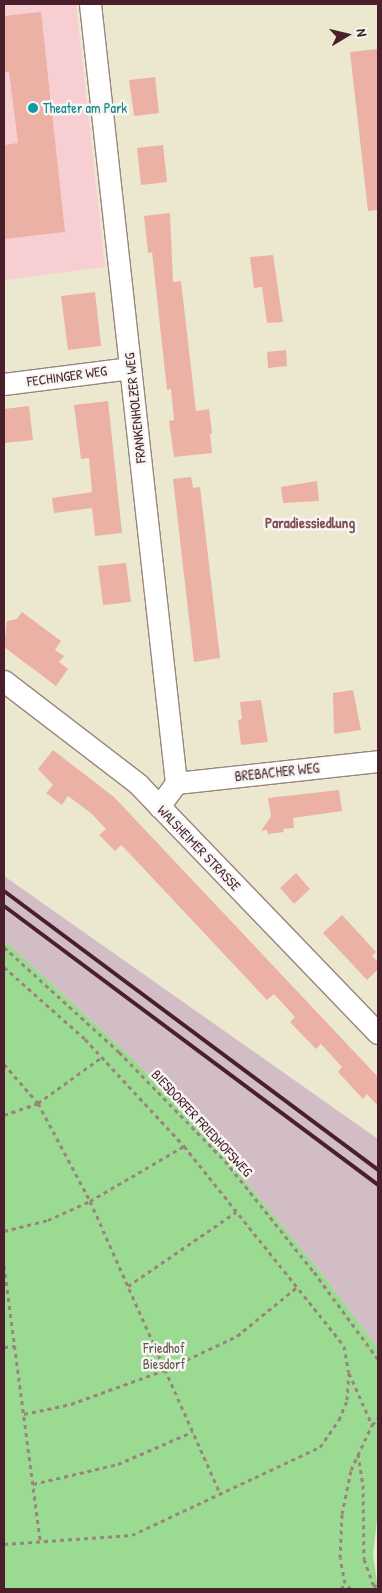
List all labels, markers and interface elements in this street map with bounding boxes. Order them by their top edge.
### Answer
north arrow [322,10,372,60]
text: N [352,27,372,38]
place label: Theater am Park [43,100,127,116]
marker: Theater am Park [27,102,39,114]
street label: FRANKENHOLZER WEG [121,352,149,464]
street label: FECHINGER WEG [26,362,108,390]
district label: Paradiessiedlung [265,514,355,532]
street label: BREBACHER WEG [234,759,320,785]
street label: WALSHEIMER STRASSE [154,802,244,894]
street label: BIESDORFER FRIEDHOFSWEG [148,1066,256,1180]
park label: Friedhof Biesdorf [143,1340,185,1372]

